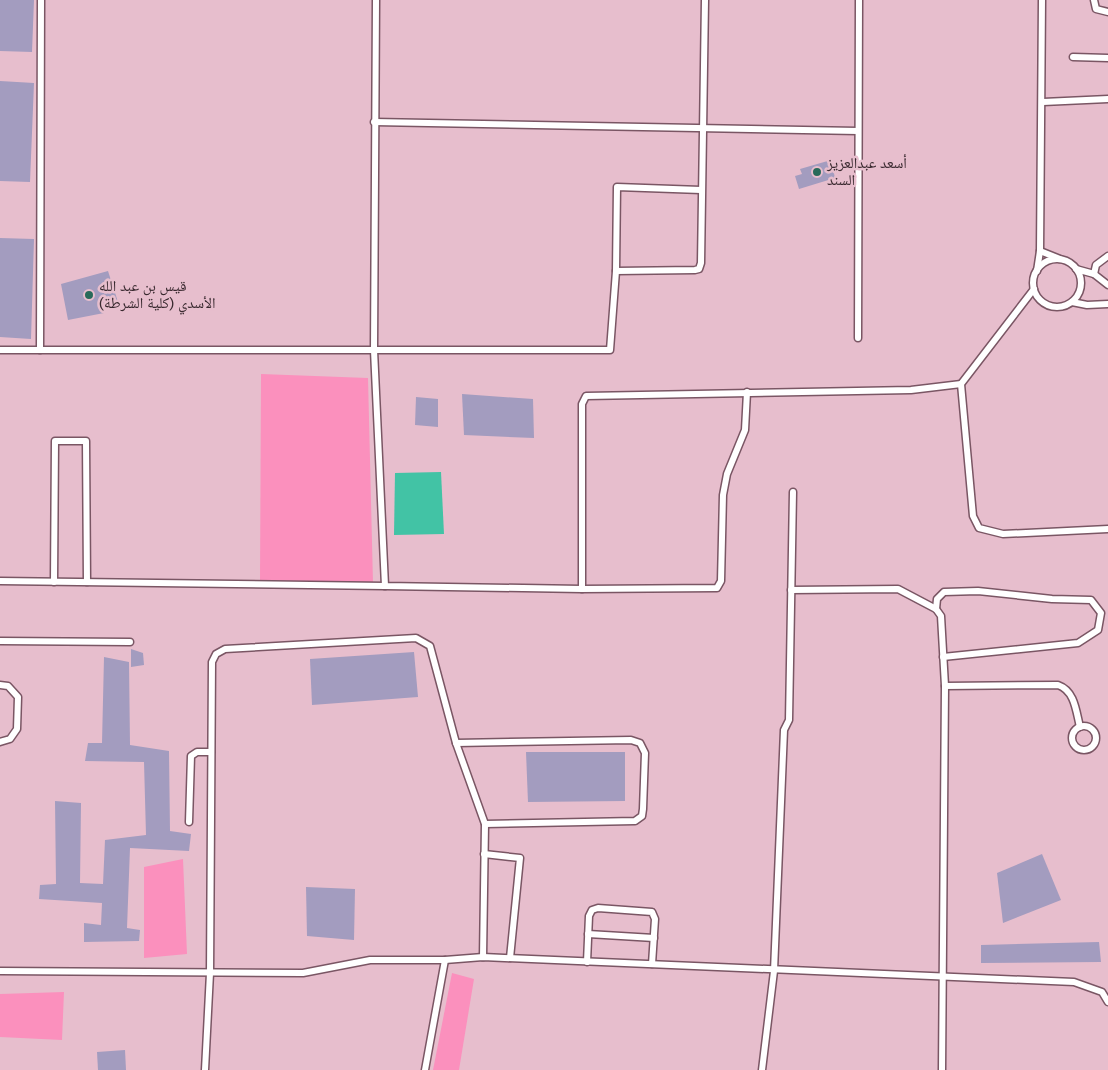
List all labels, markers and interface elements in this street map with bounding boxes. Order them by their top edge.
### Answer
place label: أسعد عبدالعزيز السند [826,154,907,189]
marker: أسعد عبدالعزيز السند [811,166,823,178]
place label: قيس بن عبد الله الأسدي (كلية الشرطة) [99,277,216,315]
marker: قيس بن عبد الله الأسدي (كلية الشرطة) [83,289,95,301]

